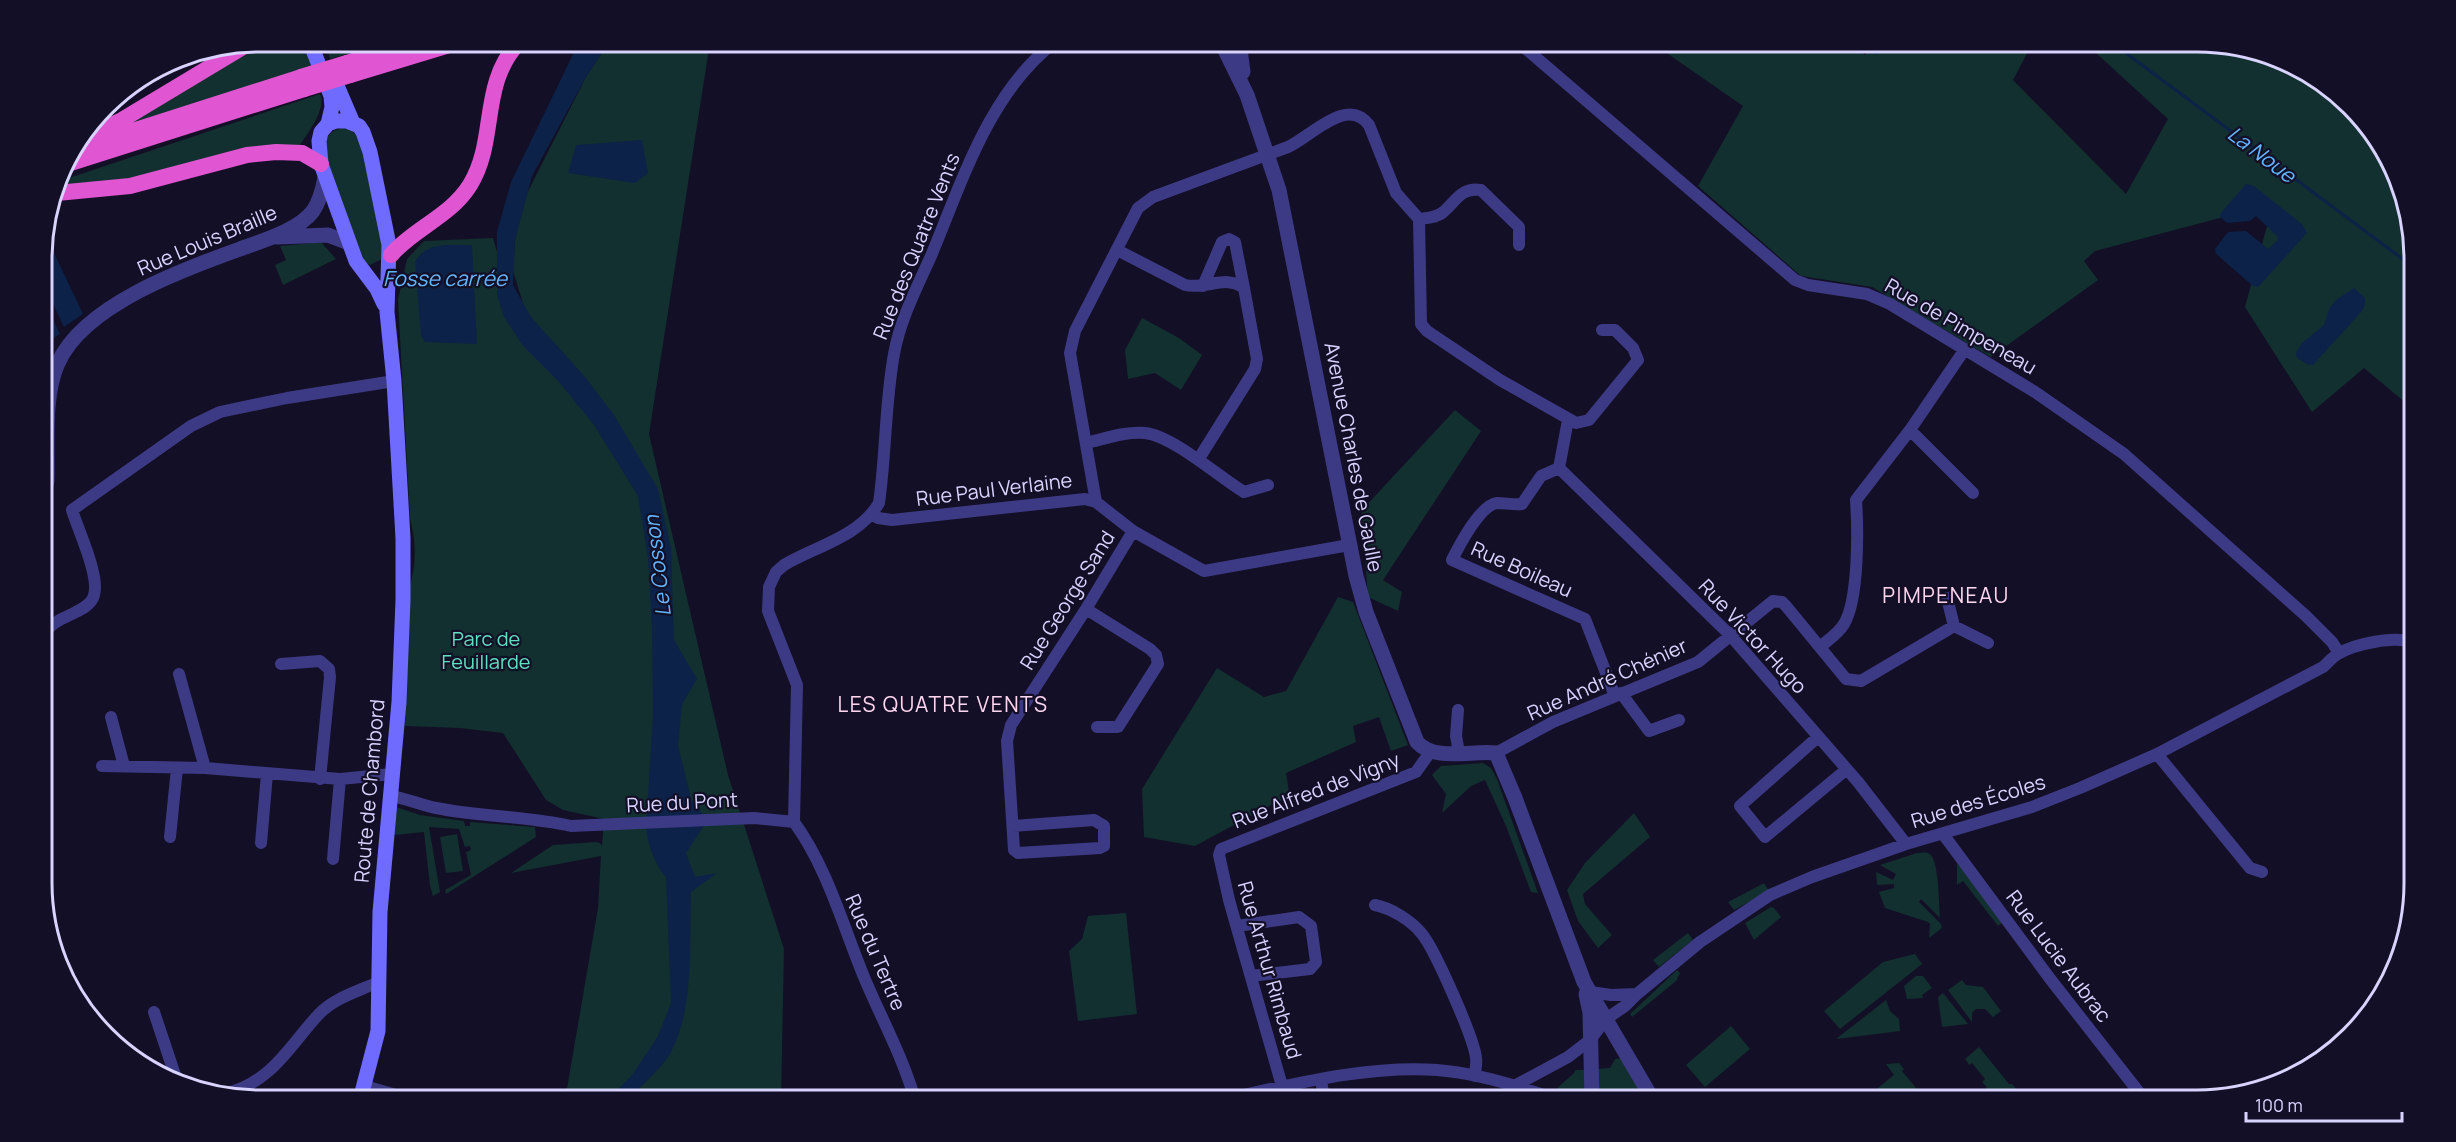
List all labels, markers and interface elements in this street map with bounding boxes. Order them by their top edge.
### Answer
water label: La Noue [2222,119,2303,190]
street label: Rue des Quatre Vents [866,149,966,343]
street label: Rue Louis Braille [133,198,281,282]
water label: Fosse carrée [383,264,509,292]
street label: Rue de Pimpeneau [1880,272,2042,380]
street label: Avenue Charles de Gaulle [1318,340,1390,574]
street label: Rue Paul Verlaine [914,466,1074,512]
water label: Le Cosson [637,512,677,618]
street label: Rue George Sand [1013,525,1121,675]
street label: Rue Boileau [1467,535,1577,603]
street label: Rue Victor Hugo [1693,573,1813,699]
district label: PIMPENEAU [1882,581,2010,609]
park label: Parc de Feuillarde [441,625,531,675]
street label: Rue André Chénier [1523,632,1691,726]
district label: LES QUATRE VENTS [837,690,1049,718]
street label: Route de Chambord [348,698,390,884]
street label: Rue Alfred de Vigny [1229,746,1404,834]
street label: Rue des Écoles [1908,768,2048,834]
street label: Rue du Pont [626,786,738,818]
street label: Rue Arthur Rimbaud [1232,878,1308,1062]
street label: Rue Lucie Aubrac [2000,884,2118,1028]
street label: Rue du Tertre [839,890,913,1014]
scale bar [2246,1085,2402,1123]
text: 100 m [2255,1093,2303,1117]

